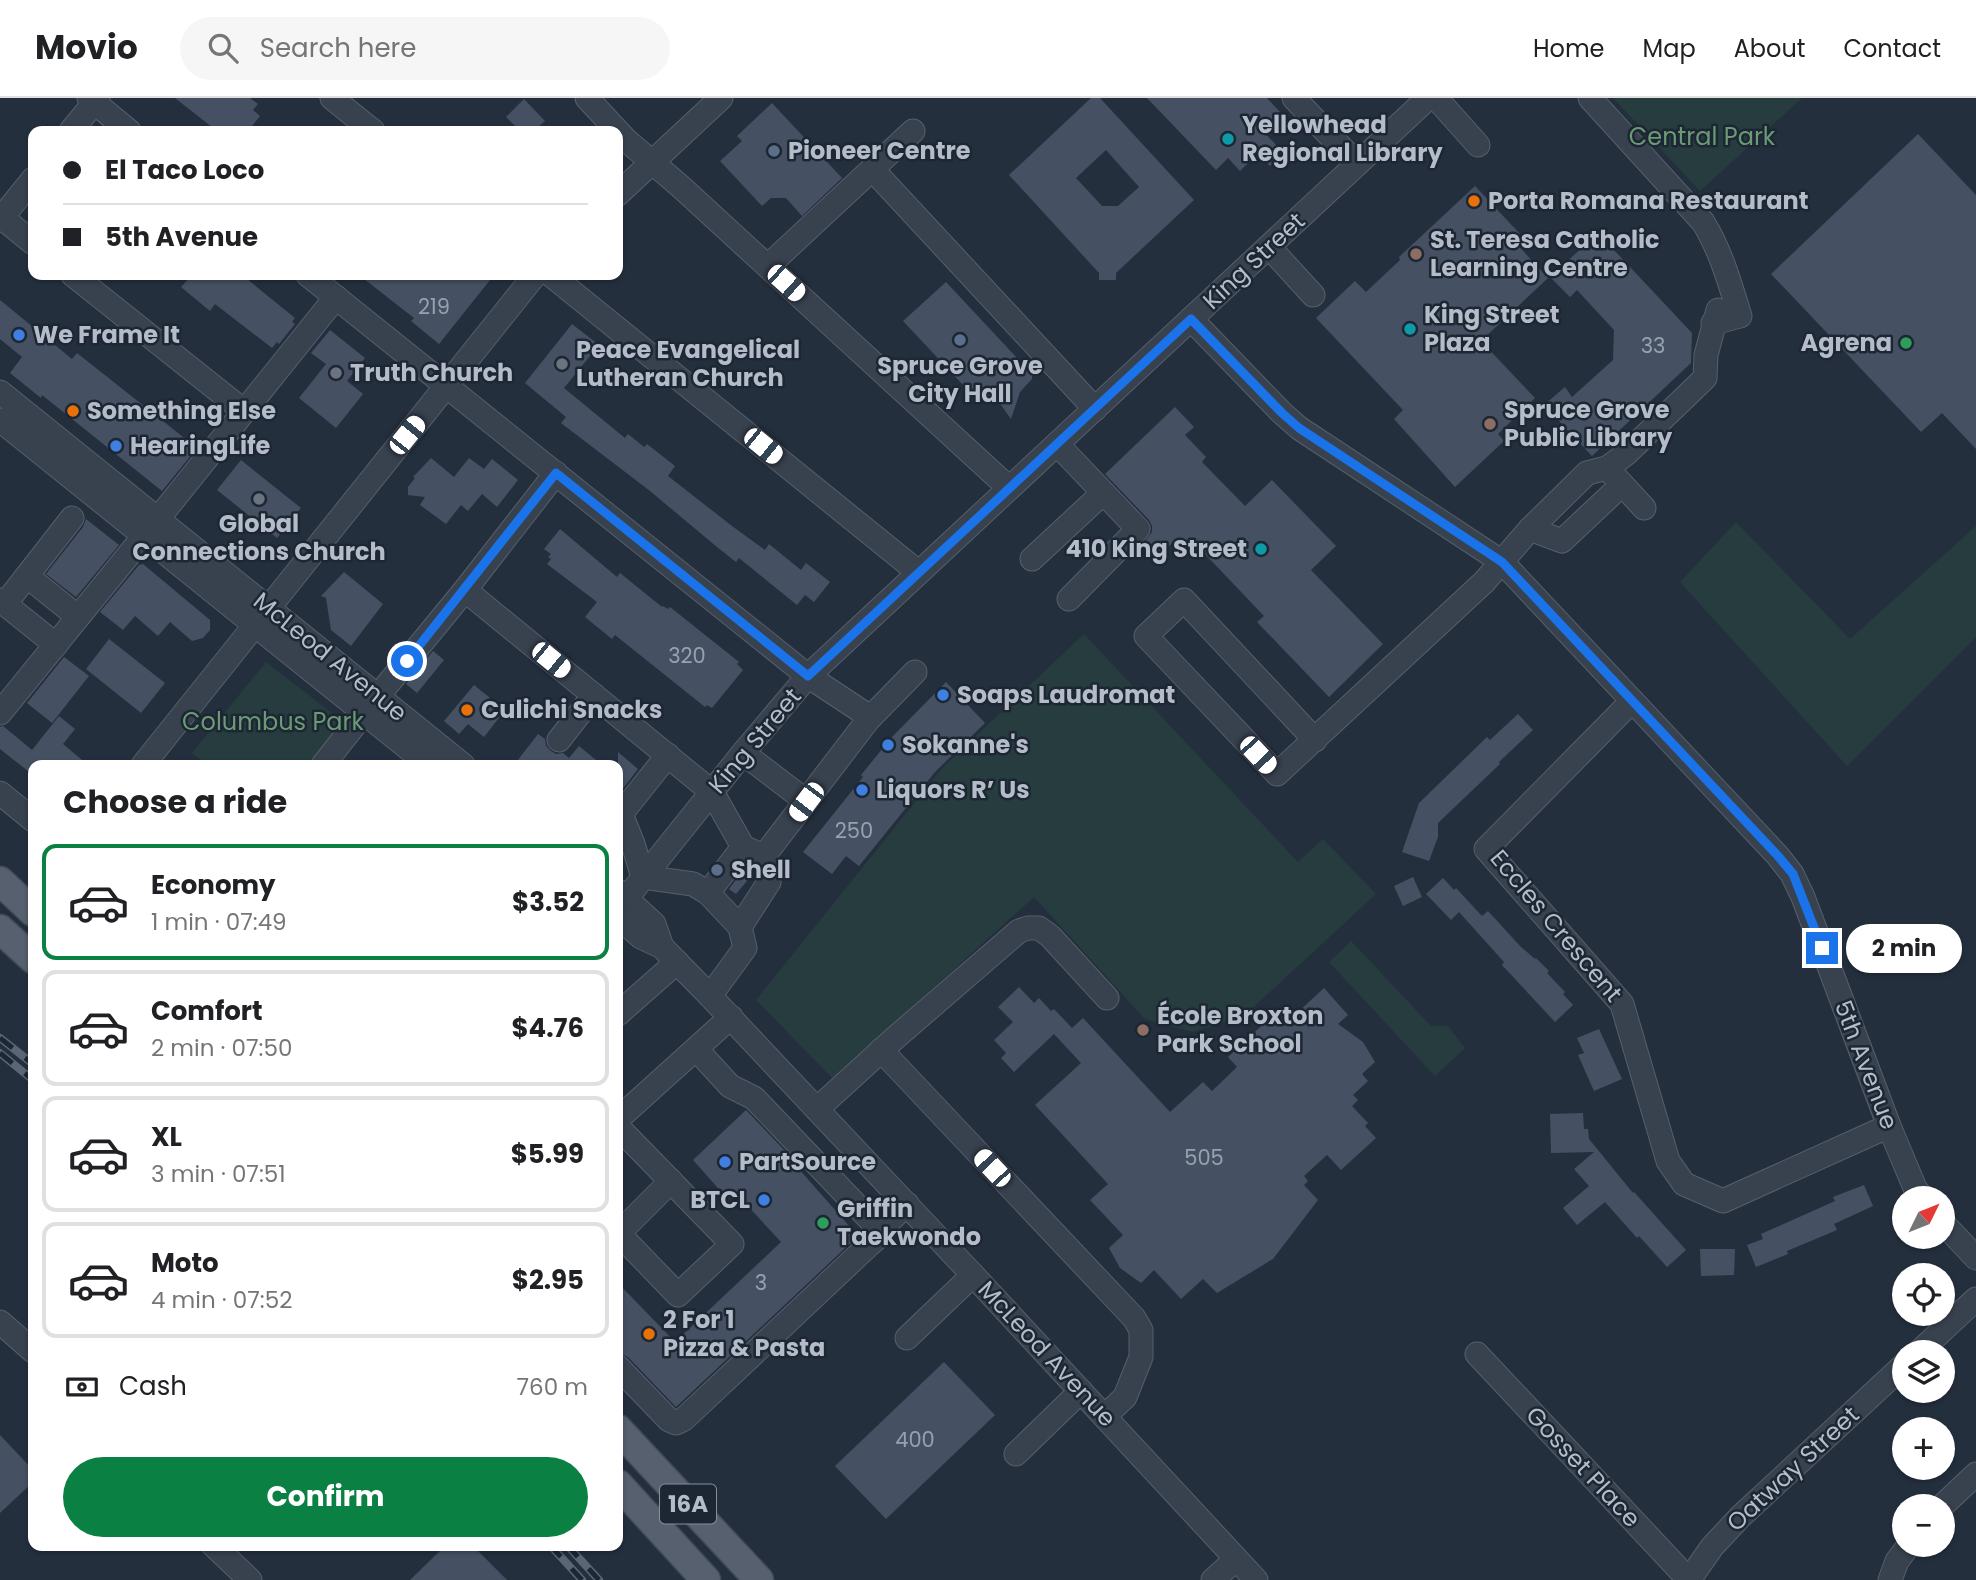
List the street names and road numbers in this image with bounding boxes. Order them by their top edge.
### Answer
street label: King Street [1195,205,1312,317]
street label: McLeod Avenue [247,584,414,729]
street label: King Street [701,681,809,801]
street label: Eccles Crescent [1483,842,1630,1009]
street label: 5th Avenue [1827,996,1906,1134]
street label: McLeod Avenue [971,1273,1124,1434]
street label: Gosset Place [1519,1399,1648,1534]
street label: Oatway Street [1719,1399,1866,1539]
road number: 16A [660,1484,716,1524]

